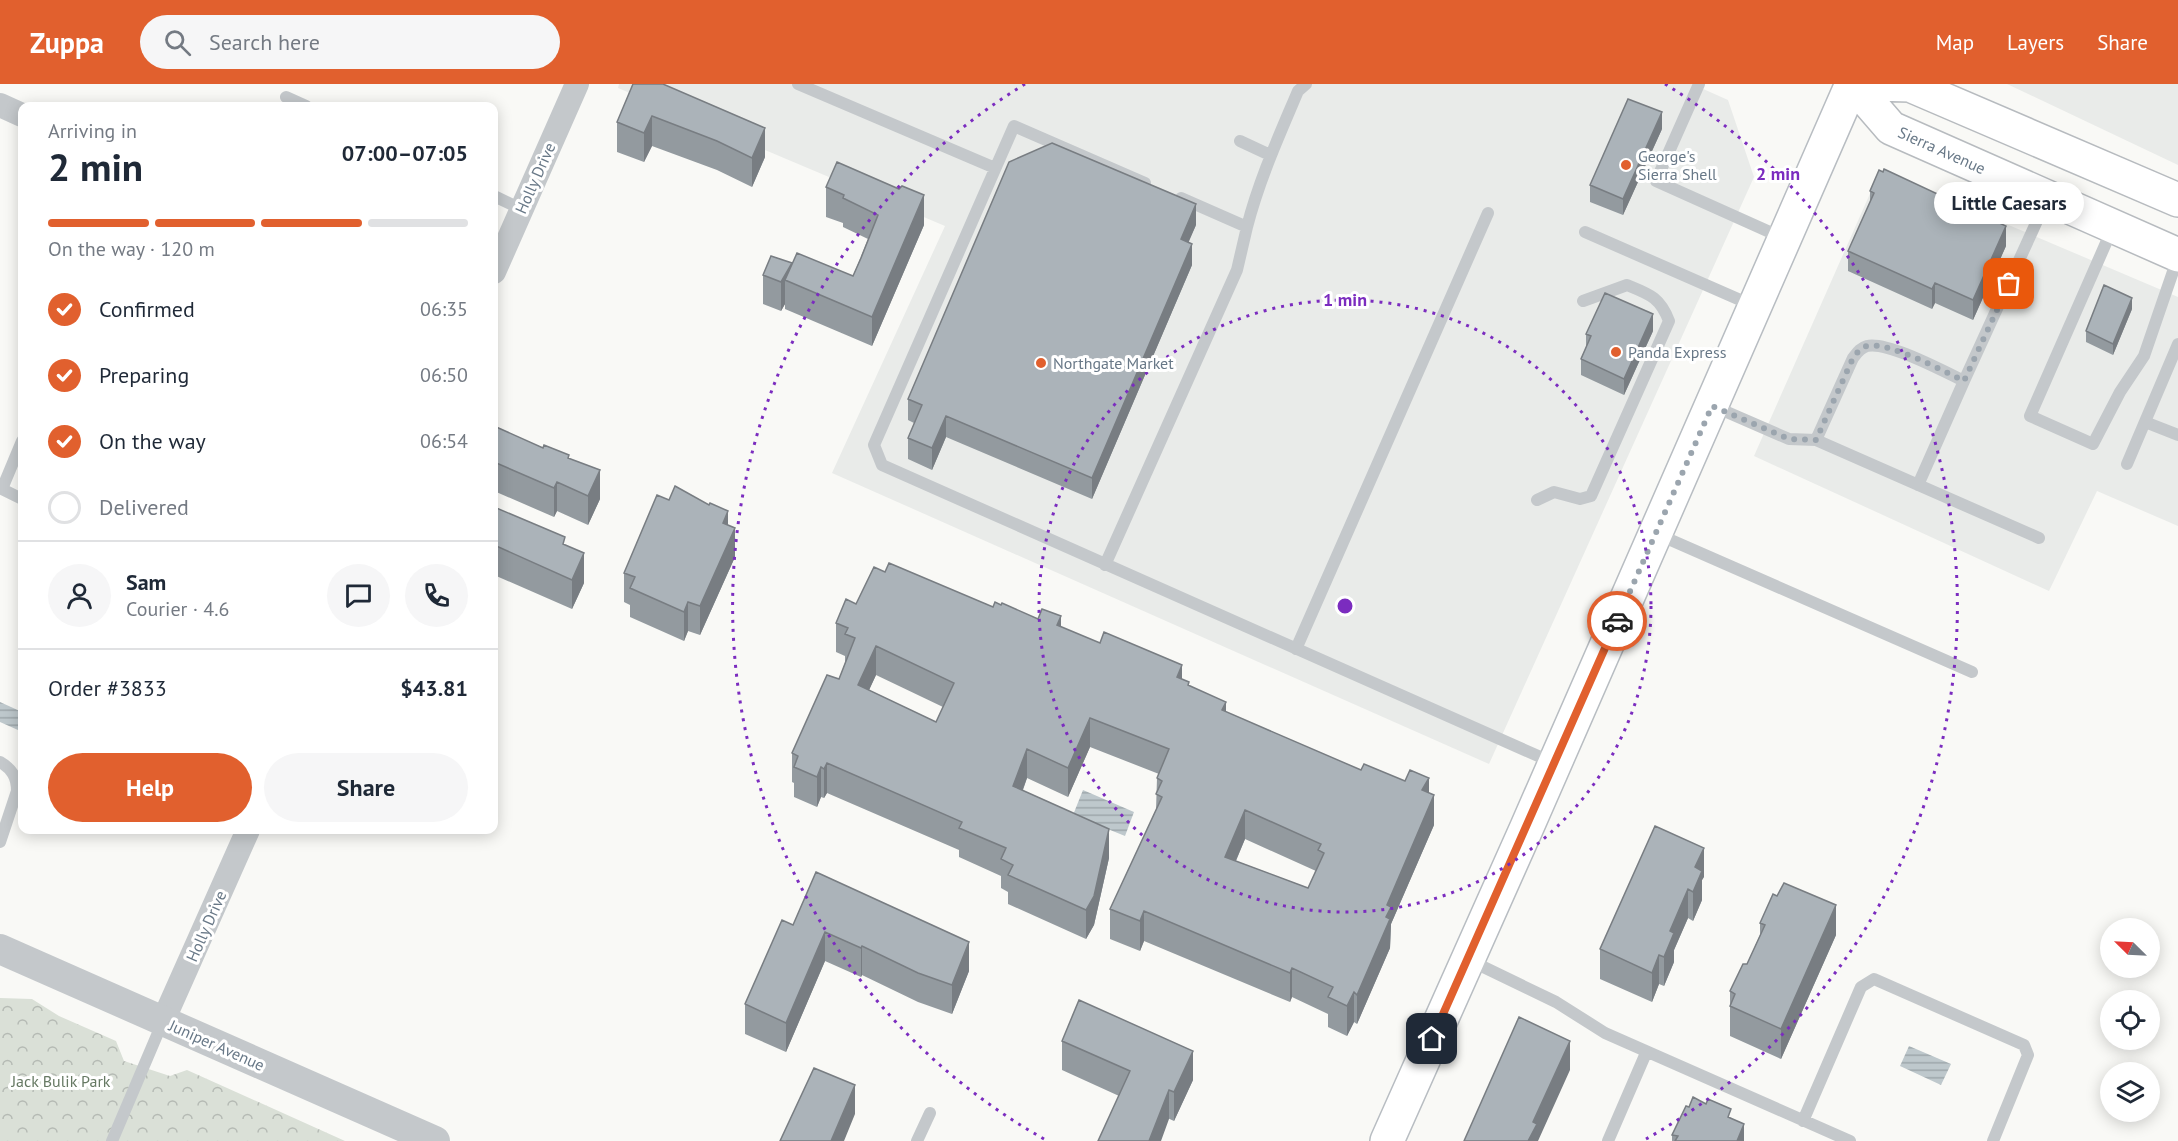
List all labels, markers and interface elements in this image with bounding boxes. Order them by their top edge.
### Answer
search box [140,15,560,69]
text: Zuppa [30,24,104,61]
icon: search [161,26,194,59]
text: Search here [209,28,320,56]
text: Map [1936,29,1974,56]
text: Layers [2007,29,2064,56]
text: Share [2097,29,2148,56]
text: Arriving in [48,118,137,144]
street label: Sierra Avenue [1895,122,1989,178]
text: 07:00–07:05 [342,139,468,167]
street label: Holly Drive [510,139,560,217]
text: 2 min [48,141,143,192]
place label: George's Sierra Shell [1638,146,1717,184]
marker: George's Sierra Shell [1619,158,1633,172]
text: 2 min [1756,162,1800,185]
callout: Little Caesars [1934,182,2084,224]
text: Little Caesars [1951,190,2067,216]
text: On the way · 120 m [48,236,215,262]
pin [1983,258,2034,309]
icon: bag [1992,267,2025,300]
text: 1 min [1323,288,1367,311]
icon: check [48,293,81,326]
text: Confirmed [99,295,195,323]
text: 06:35 [420,296,468,322]
place label: Panda Express [1628,342,1727,362]
marker: Panda Express [1609,345,1623,359]
place label: Northgate Market [1053,353,1174,373]
marker: Northgate Market [1034,356,1048,370]
icon: check [48,359,81,392]
text: Preparing [99,361,189,389]
text: 06:50 [420,362,468,388]
icon: check [48,425,81,458]
text: On the way [99,427,206,455]
text: 06:54 [420,428,468,454]
text: Delivered [99,493,189,521]
button: person [48,564,111,627]
button: chat [327,564,390,627]
button: phone [405,564,468,627]
text: Sam [126,568,166,596]
courier [1587,591,1647,651]
text: Courier · 4.6 [126,596,229,622]
centre of rings [1335,596,1355,616]
icon: car [1601,605,1634,638]
text: Order #3833 [48,674,167,702]
text: $43.81 [400,674,468,702]
button: Help [48,753,252,822]
button: Share [264,753,468,822]
street label: Holly Drive [181,887,231,965]
north arrow [2100,918,2160,978]
map controls [2100,918,2160,1122]
button: locate [2100,990,2160,1050]
pin [1406,1013,1457,1064]
street label: Juniper Avenue [165,1015,268,1075]
icon: home [1415,1022,1448,1055]
button: layers [2100,1062,2160,1122]
park label: Jack Bulik Park [10,1071,111,1091]

